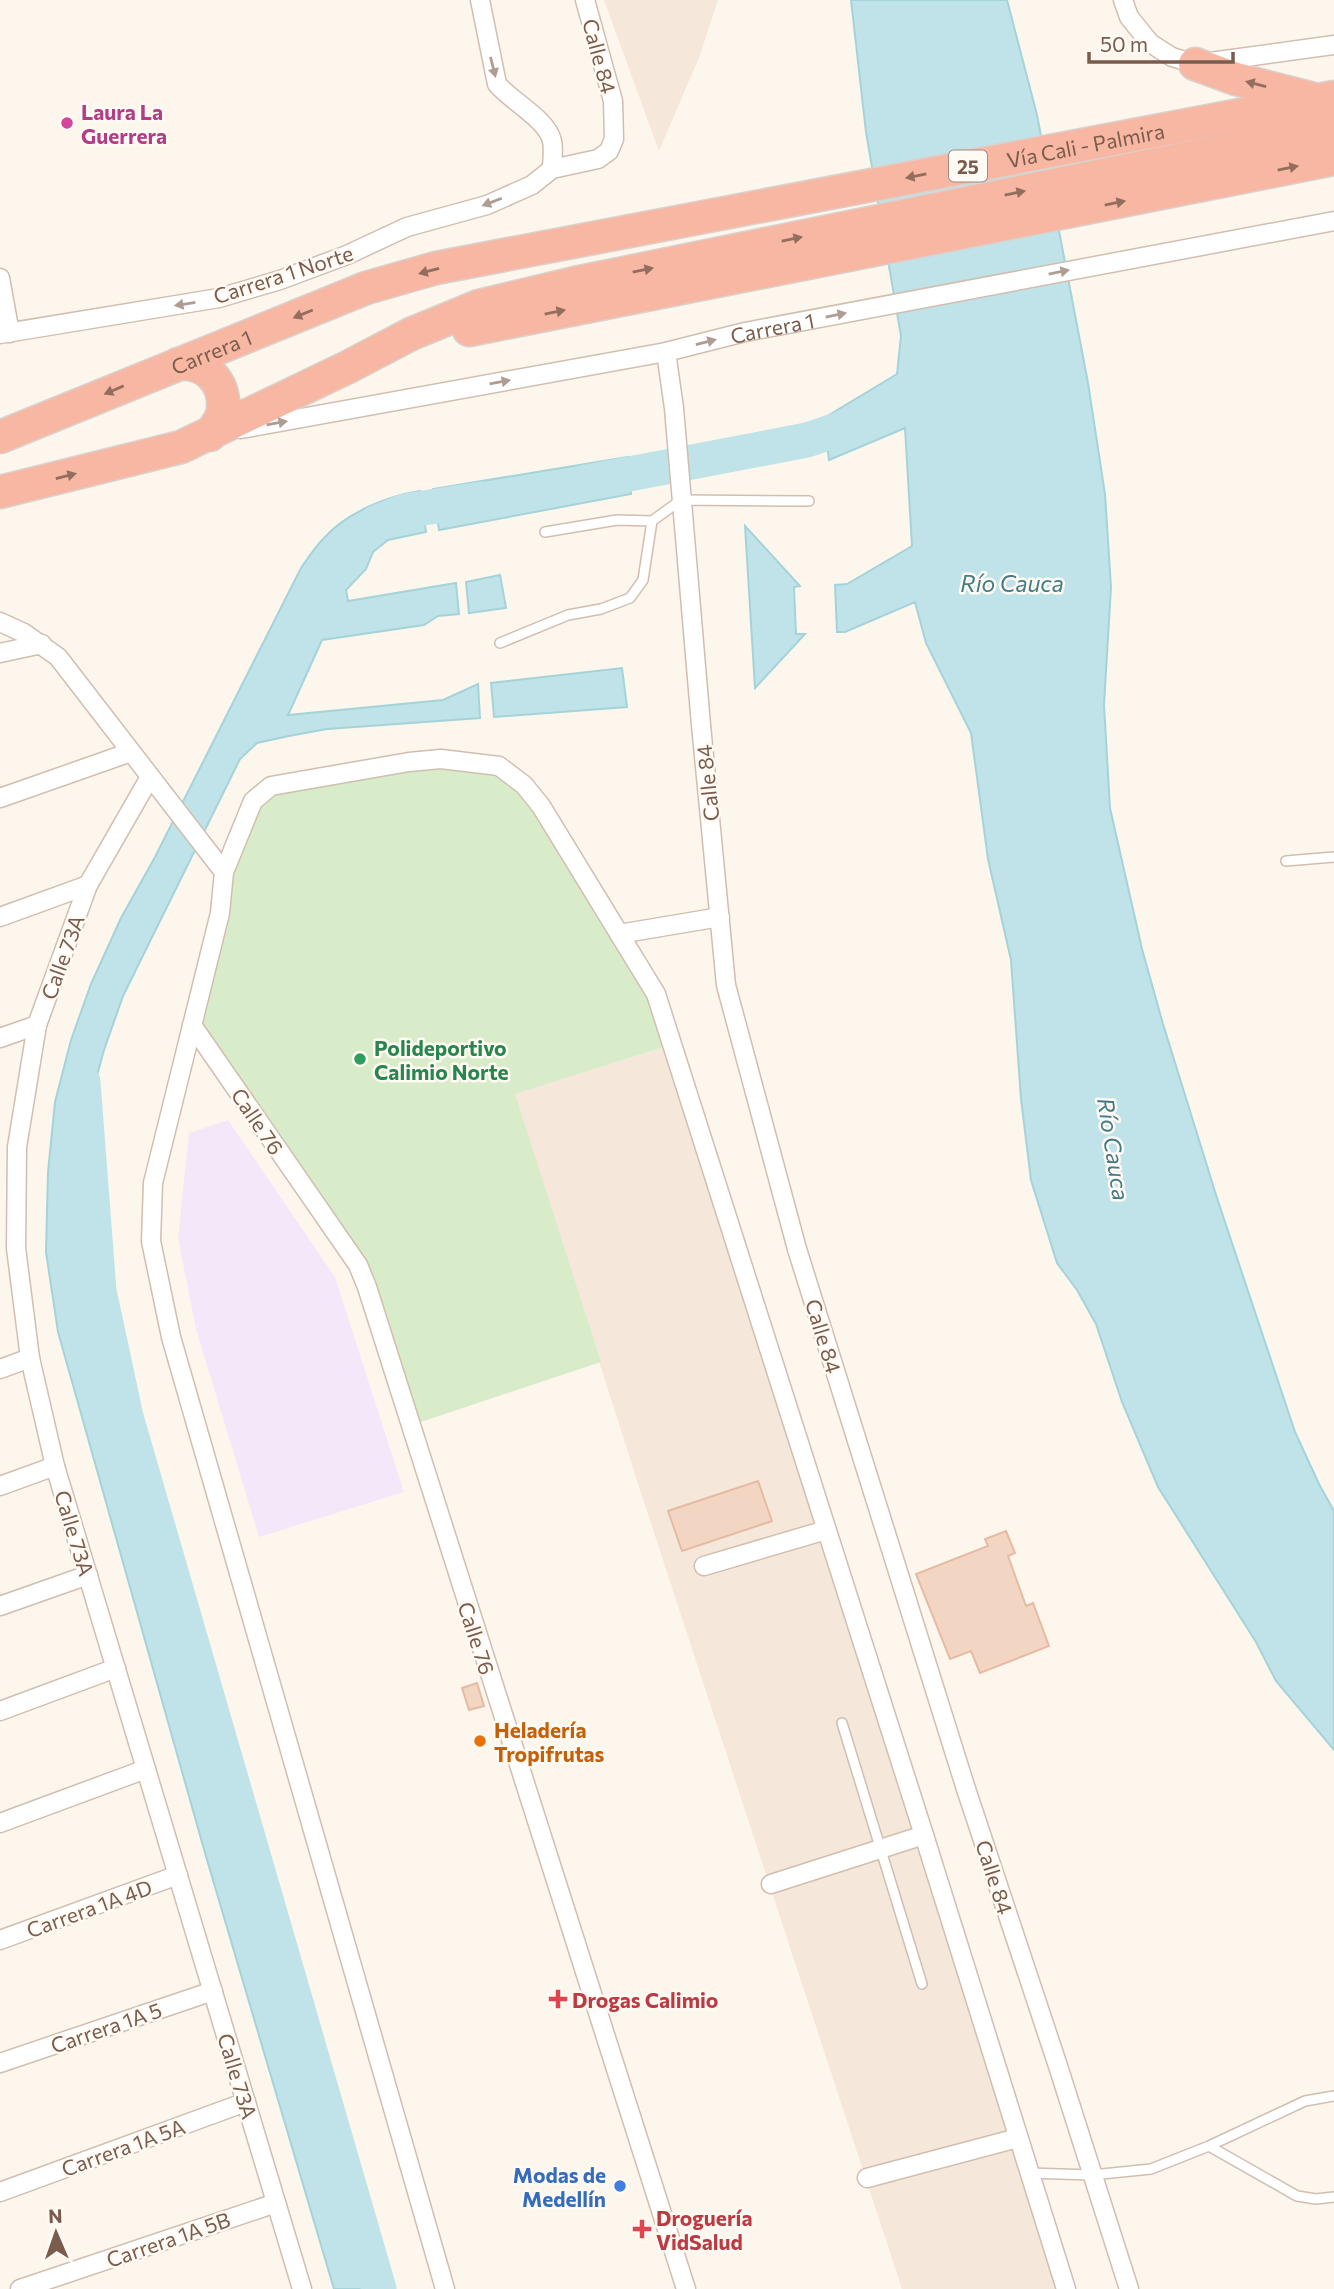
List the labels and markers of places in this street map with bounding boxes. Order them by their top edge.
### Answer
place label: Laura La Guerrera [81,99,167,148]
marker: Laura La Guerrera [59,115,75,131]
place label: Polideportivo Calimio Norte [374,1035,509,1084]
marker: Polideportivo Calimio Norte [352,1051,368,1067]
place label: Heladería Tropifrutas [494,1717,605,1766]
marker: Heladería Tropifrutas [472,1733,488,1749]
place label: Drogas Calimio [572,1987,718,2012]
marker: Drogas Calimio [550,1991,566,2007]
place label: Modas de Medellín [513,2162,606,2211]
marker: Modas de Medellín [612,2178,628,2194]
place label: Droguería VidSalud [656,2205,752,2254]
marker: Droguería VidSalud [634,2221,650,2237]

